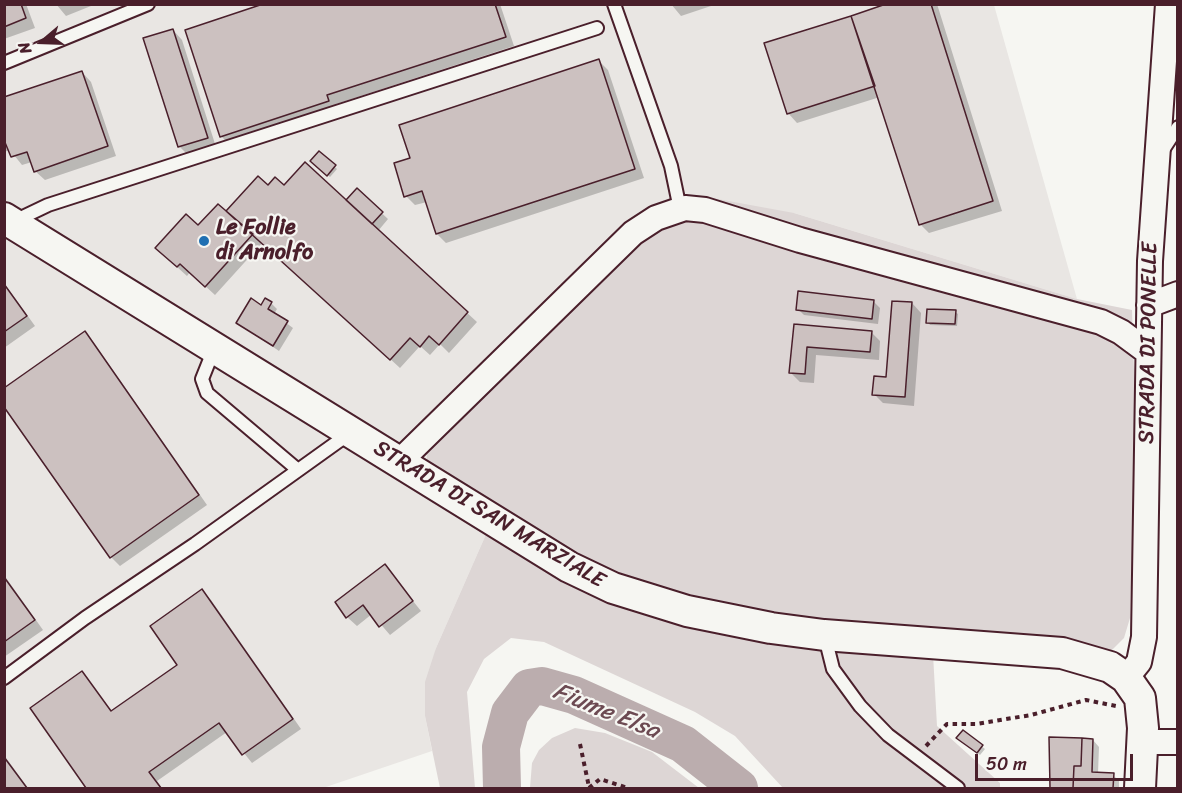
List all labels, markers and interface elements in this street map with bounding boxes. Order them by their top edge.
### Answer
north arrow [12,12,72,72]
text: N [9,38,40,58]
place label: Le Follie di Arnolfo [216,215,313,266]
marker: Le Follie di Arnolfo [197,234,211,248]
street label: STRADA DI PONELLE [1134,242,1164,444]
street label: STRADA DI SAN MARZIALE [369,435,609,595]
water label: Fiume Elsa [549,678,663,746]
scale bar [978,742,1136,780]
text: 50 m [986,748,1027,780]

